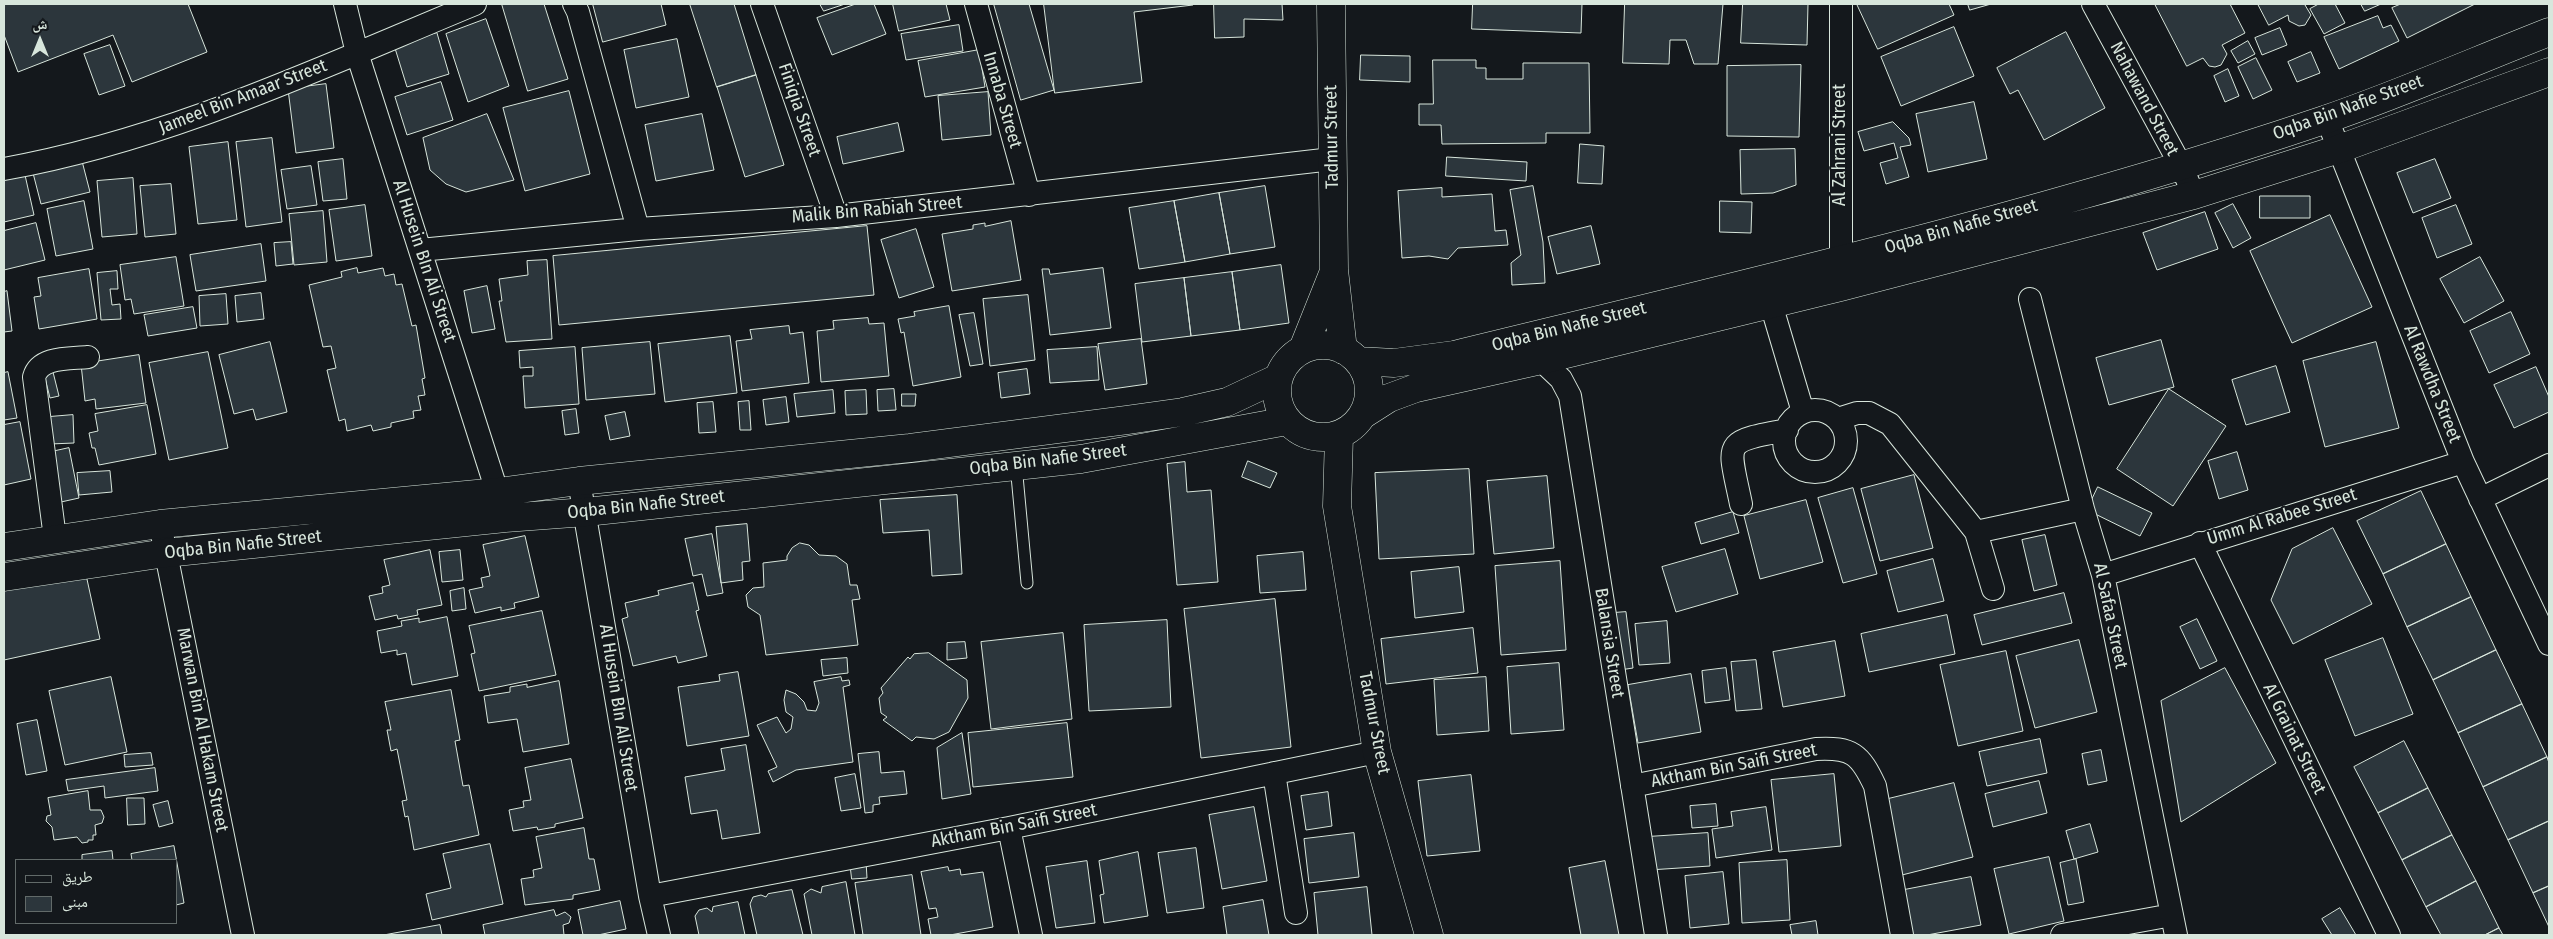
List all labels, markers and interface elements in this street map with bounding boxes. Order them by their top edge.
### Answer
north arrow [15,15,65,65]
text: ش [33,16,47,33]
street label: Nahawand Street [2105,38,2183,160]
street label: Innaba Street [978,49,1026,151]
street label: Jameel Bin Amaar Street [156,55,330,139]
street label: Finiqia Street [773,60,825,160]
street label: Oqba Bin Nafie Street [2270,71,2426,145]
street label: Al Zahrani Street [1829,84,1851,206]
street label: Tadmur Street [1320,85,1344,189]
street label: Al Husein BIn Ali Street [388,177,460,345]
street label: Malik Bin Rabiah Street [791,192,963,228]
street label: Oqba Bin Nafie Street [1882,195,2040,259]
street label: Oqba Bin Nafie Street [1490,297,1648,357]
street label: Al Rawdha Street [2399,322,2465,446]
street label: Oqba Bin Nafie Street [968,440,1128,480]
street label: Umm Al Rabee Street [2205,484,2359,550]
street label: Oqba Bin Nafie Street [566,486,726,524]
street label: Oqba Bin Nafie Street [163,526,323,564]
street label: Al Safaa Street [2088,561,2132,671]
street label: Balansia Street [1590,586,1628,700]
street label: Al Husein BIn Ali Street [594,623,642,793]
street label: Marwan Bin Al Hakam Street [172,626,232,834]
street label: Tadmur Street [1353,670,1395,776]
street label: Al Grainat Street [2258,680,2330,798]
street label: Aktham Bin Saifi Street [1649,739,1819,793]
street label: Aktham Bin Saifi Street [929,799,1099,853]
legend [15,859,178,924]
text: طريق [62,868,93,886]
text: مبنى [62,893,88,911]

